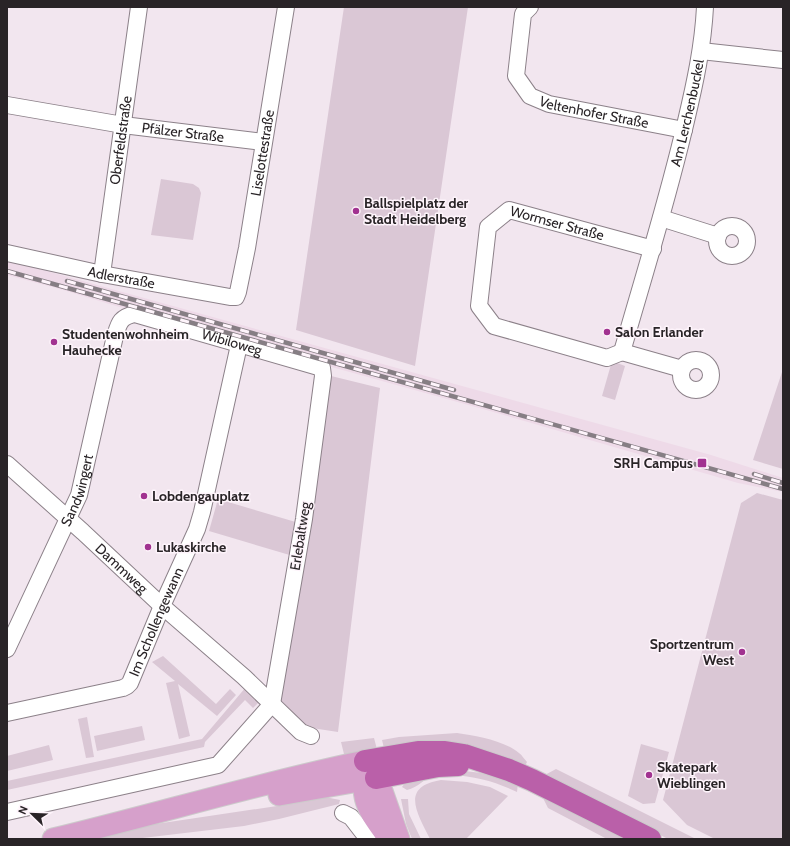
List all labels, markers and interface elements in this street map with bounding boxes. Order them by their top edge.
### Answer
street label: Am Lerchenbuckel [666,57,708,168]
street label: Veltenhofer Straße [536,92,650,132]
street label: Oberfeldstraße [105,95,136,186]
street label: Liselottestraße [247,108,278,197]
street label: Pfälzer Straße [141,118,225,146]
place label: Ballspielplatz der Stadt Heidelberg [364,194,469,228]
street label: Wormser Straße [508,202,606,244]
marker: Ballspielplatz der Stadt Heidelberg [351,206,361,216]
street label: Adlerstraße [86,262,156,292]
place label: Salon Erlander [615,323,704,341]
place label: Studentenwohnheim Hauhecke [62,325,189,359]
street label: Wibiloweg [200,325,265,360]
marker: Salon Erlander [602,327,612,337]
marker: Studentenwohnheim Hauhecke [49,337,59,347]
street label: Sandwingert [57,452,97,529]
place label: SRH Campus [613,454,693,472]
marker: SRH Campus [696,457,708,469]
place label: Lobdengauplatz [152,487,250,505]
marker: Lobdengauplatz [139,491,149,501]
street label: Erlebaltweg [286,499,314,572]
place label: Lukaskirche [156,538,226,556]
street label: Dammweg [92,539,152,598]
marker: Lukaskirche [143,542,153,552]
street label: Im Schollengewann [125,564,188,679]
place label: Sportzentrum West [650,635,734,669]
marker: Sportzentrum West [737,647,747,657]
place label: Skatepark Wieblingen [657,758,726,792]
marker: Skatepark Wieblingen [644,770,654,780]
north arrow [12,794,52,834]
text: N [15,804,31,816]

